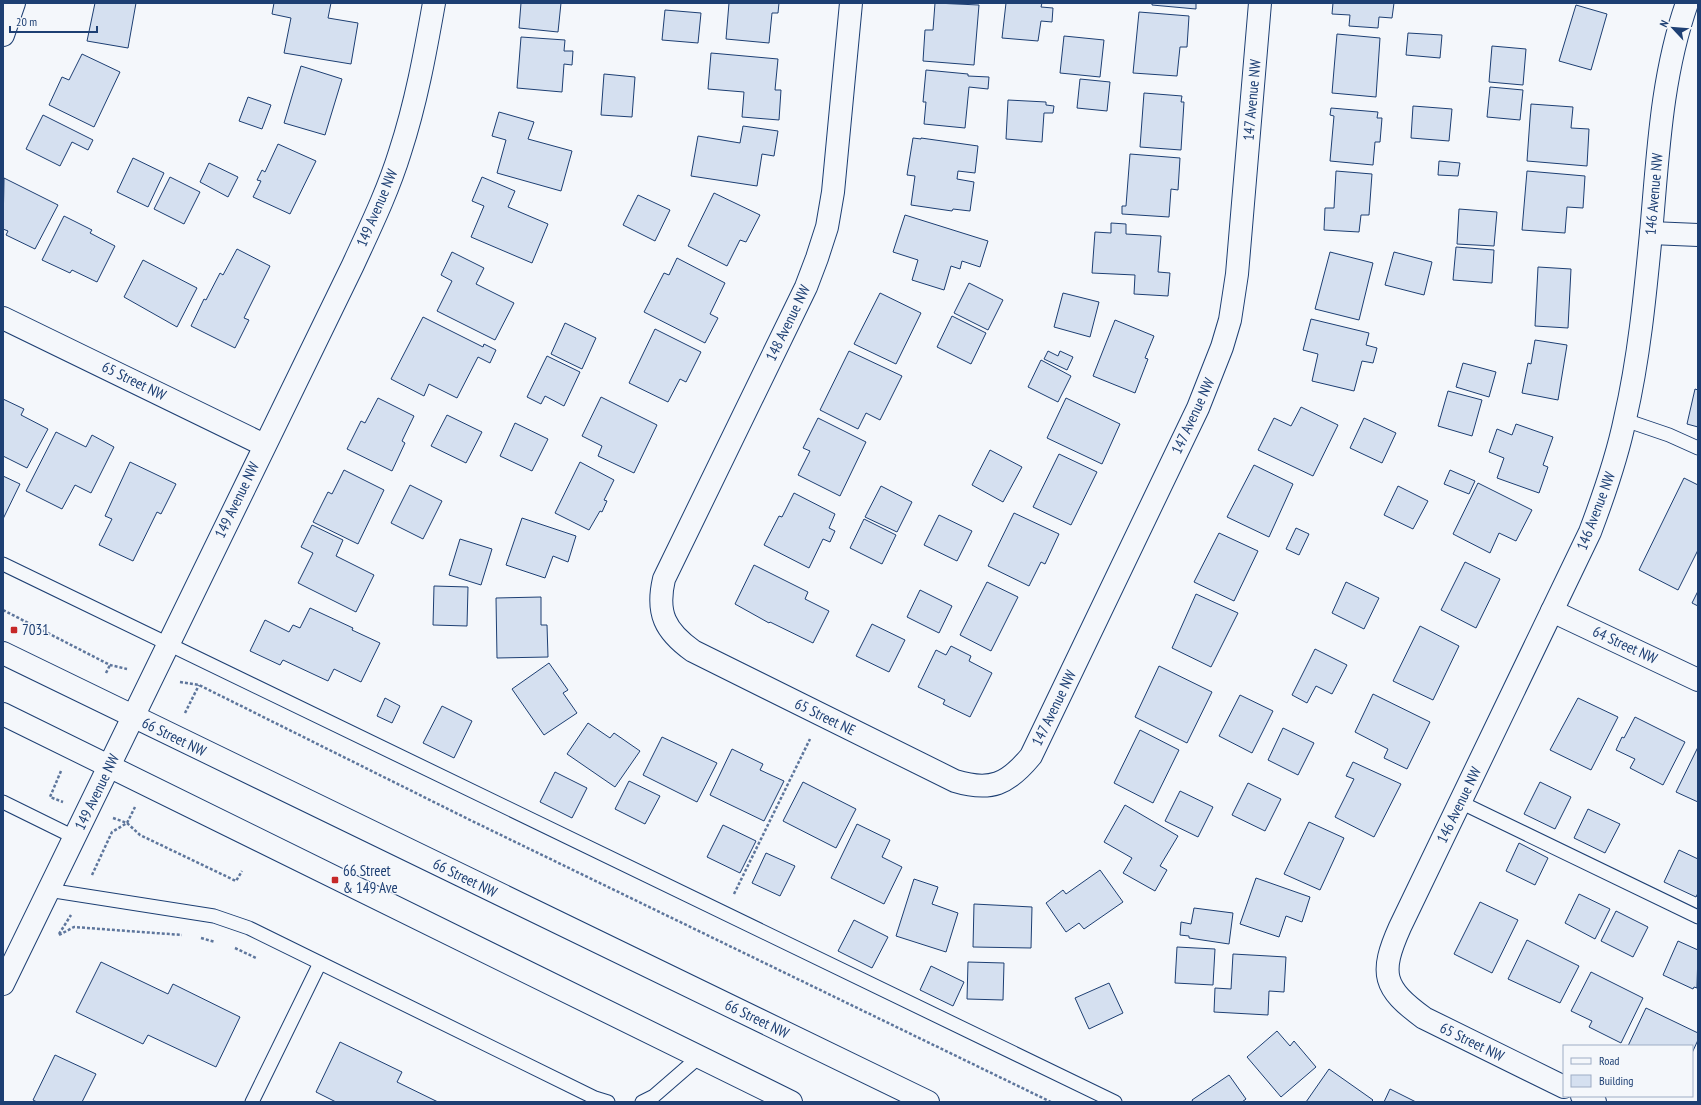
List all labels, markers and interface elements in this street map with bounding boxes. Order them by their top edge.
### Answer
scale bar [10,8,97,34]
north arrow [1653,8,1693,48]
text: 20 m [16,14,37,29]
text: N [1656,18,1672,29]
street label: 147 Avenue NW [1238,58,1265,141]
street label: 146 Avenue NW [1640,152,1667,236]
street label: 149 Avenue NW [352,166,401,249]
street label: 148 Avenue NW [761,282,814,364]
street label: 65 Street NW [99,357,169,404]
street label: 147 Avenue NW [1167,375,1218,457]
street label: 149 Avenue NW [210,459,263,541]
street label: 146 Avenue NW [1572,469,1619,553]
place label: 7031 [22,620,49,639]
street label: 64 Street NW [1590,621,1661,668]
marker: 7031 [9,625,19,635]
street label: 147 Avenue NW [1027,667,1080,749]
street label: 65 Street NE [792,694,859,739]
street label: 66 Street NW [139,713,209,760]
street label: 149 Avenue NW [70,751,123,833]
street label: 146 Avenue NW [1432,764,1485,846]
street label: 66 Street NW [430,854,500,901]
place label: 66 Street & 149 Ave [343,861,398,897]
marker: 66 Street & 149 Ave [330,875,340,885]
street label: 66 Street NW [722,995,792,1042]
street label: 65 Street NW [1437,1018,1507,1065]
legend [1563,1045,1693,1097]
text: Road [1599,1053,1619,1068]
text: Building [1599,1073,1634,1088]

